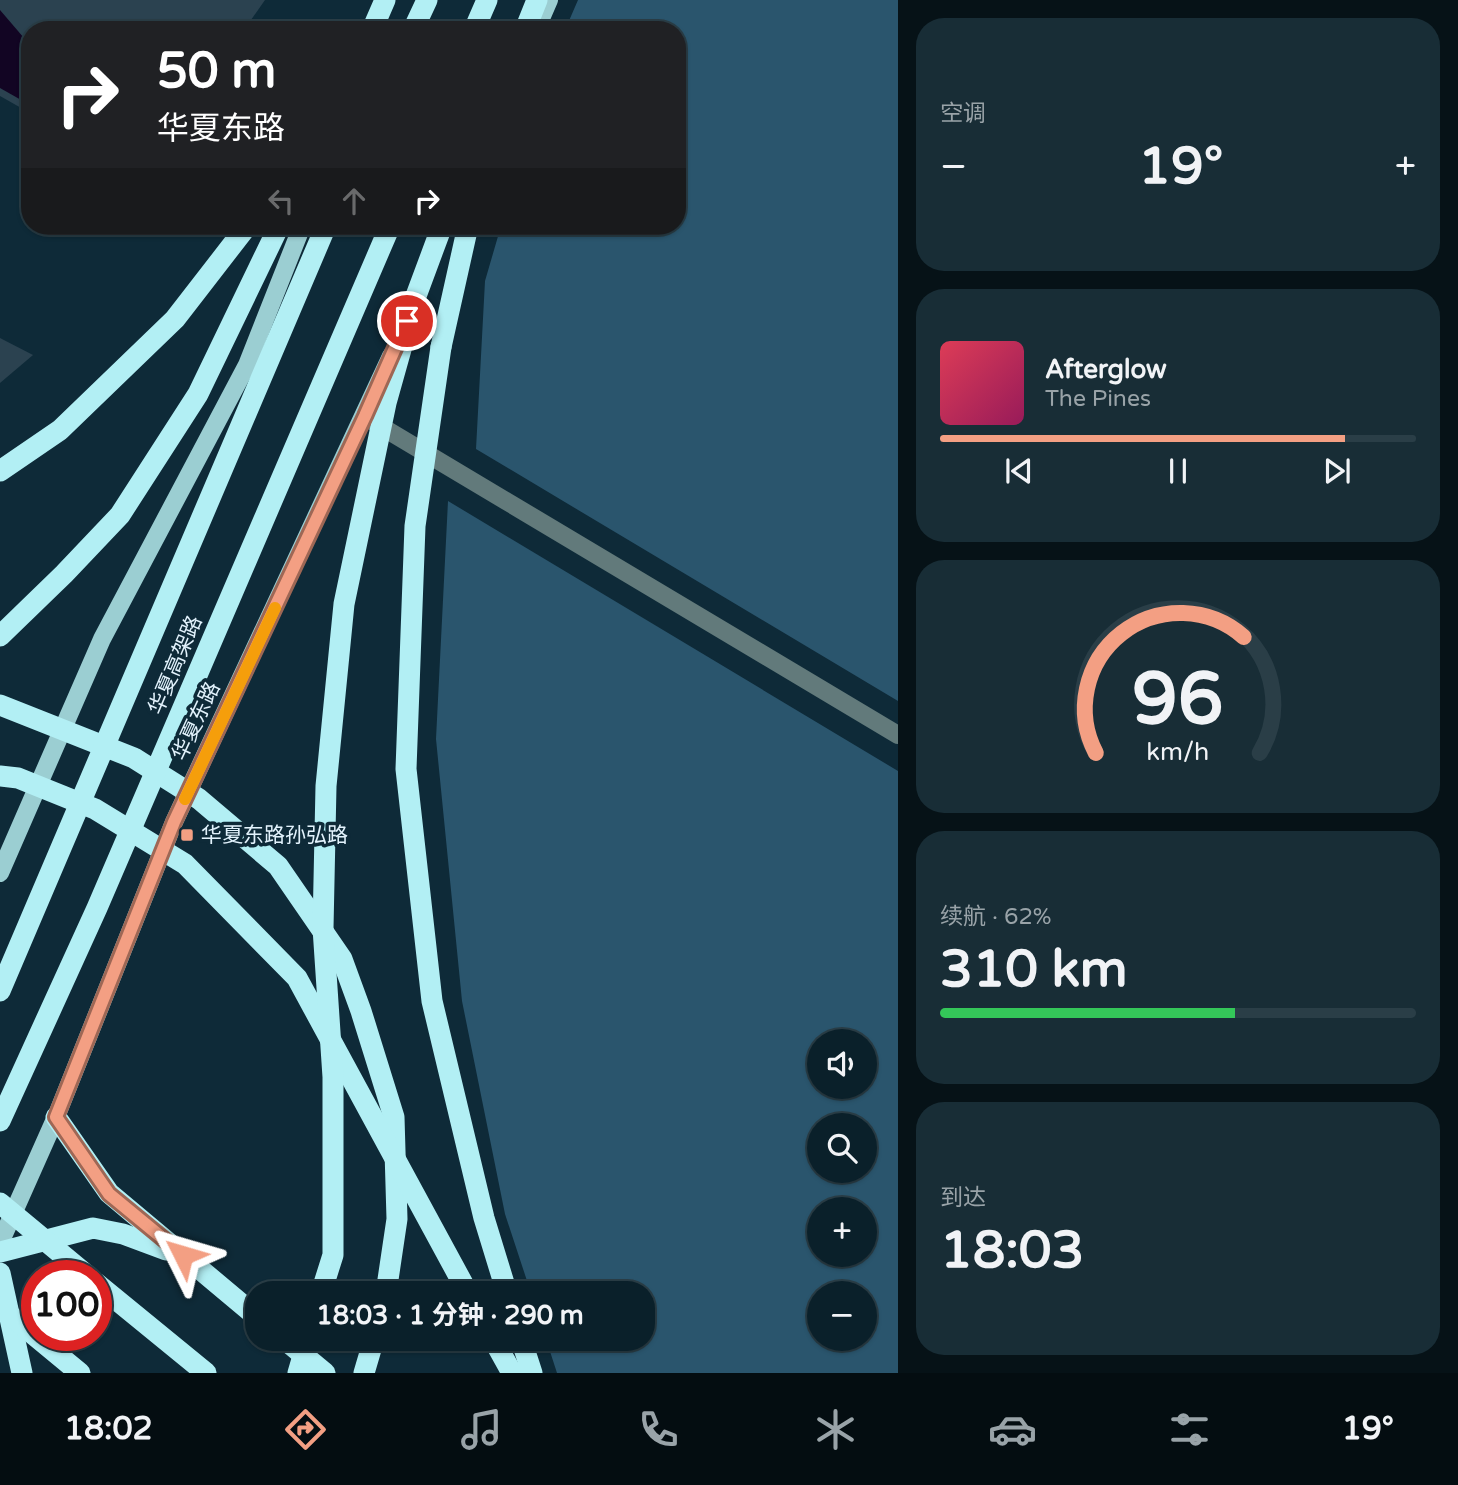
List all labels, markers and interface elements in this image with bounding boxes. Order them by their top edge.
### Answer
text: 50 m [157,42,276,101]
icon: right [42,49,133,140]
text: 空调 [940,100,986,128]
text: 华夏东路 [157,110,285,148]
text: 19° [1138,135,1223,198]
text: − [940,144,967,190]
text: + [1395,144,1416,190]
icon: left [262,182,300,220]
icon: ahead [335,182,373,220]
icon: right [408,182,446,220]
pin [377,291,437,351]
icon: arrive [388,302,426,340]
text: Afterglow [1045,354,1167,385]
text: The Pines [1045,385,1151,413]
icon: previous [1000,452,1038,490]
icon: pause [1159,452,1197,490]
icon: next [1318,452,1356,490]
street label: 华夏高架路 [143,612,207,718]
text: 96 [1132,656,1224,744]
street label: 华夏东路 [167,678,226,765]
text: km/h [1147,736,1209,766]
place label: 华夏东路孙弘路 [201,823,348,848]
marker: 华夏东路孙弘路 [179,827,195,843]
text: 续航 · 62% [940,903,1052,931]
text: 310 km [940,938,1128,1001]
map controls [807,1029,877,1351]
button: sound [807,1029,877,1099]
button: search [807,1113,877,1183]
text: 到达 [940,1184,986,1212]
button: + [807,1197,877,1267]
position arrow [146,1218,220,1292]
text: 18:03 [940,1219,1084,1282]
speed limit sign: 100 [21,1260,112,1351]
button: − [807,1281,877,1351]
text: 18:03 · 1 分钟 · 290 m [316,1300,584,1331]
icon: directions [281,1405,330,1454]
icon: music [457,1405,506,1454]
icon: phone [634,1405,683,1454]
icon: climate [811,1405,860,1454]
icon: car [988,1405,1037,1454]
icon: filters [1165,1405,1214,1454]
text: 18:02 [64,1410,153,1448]
text: 19° [1342,1410,1394,1448]

